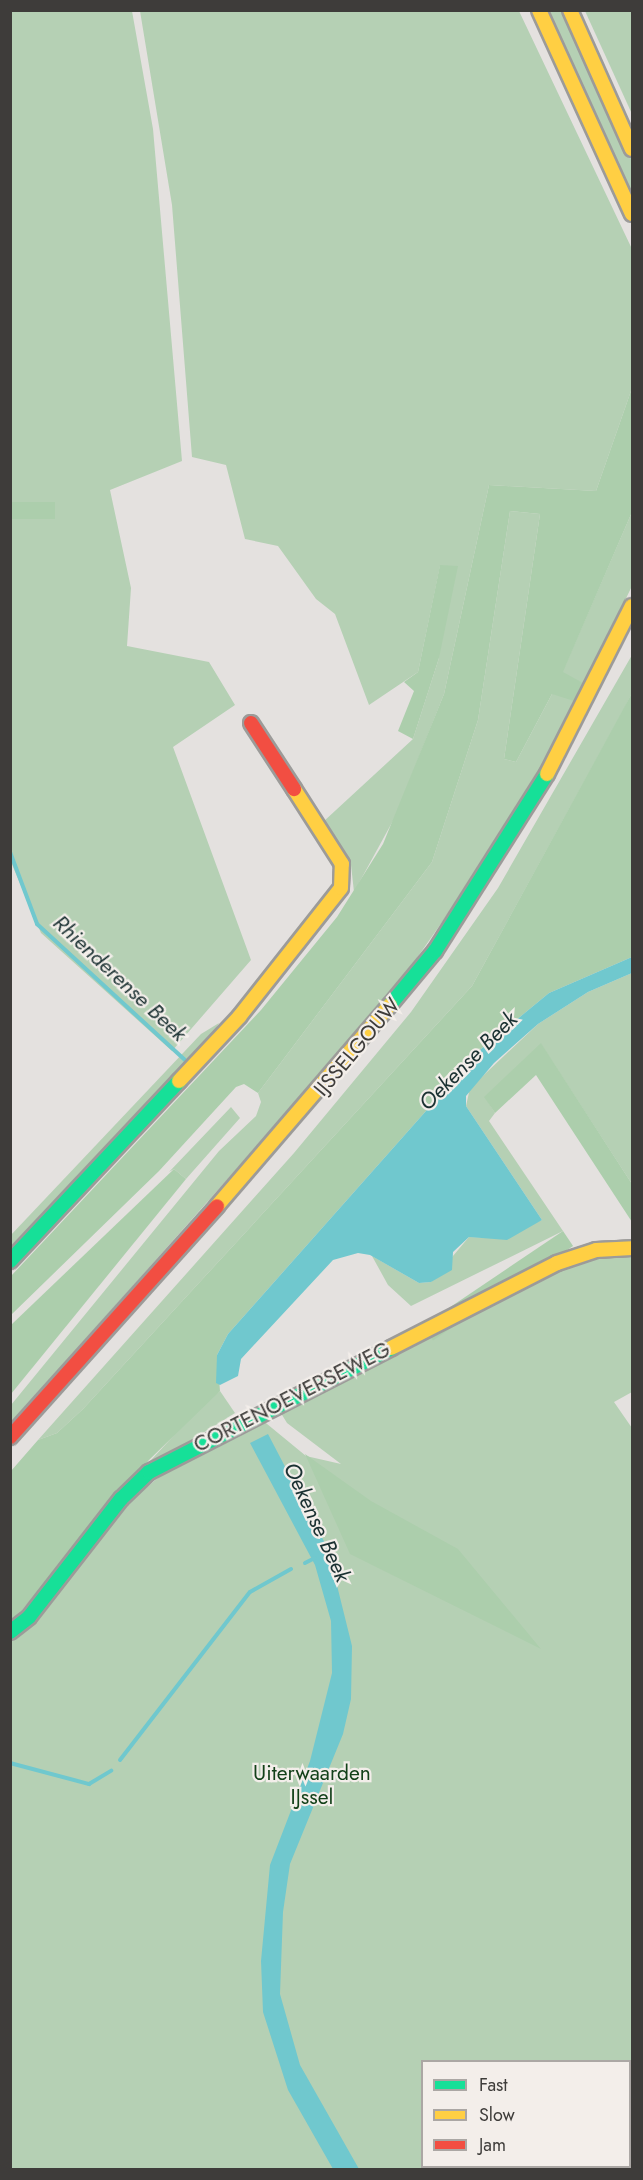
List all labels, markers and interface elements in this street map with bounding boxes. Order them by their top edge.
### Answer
water label: Rhienderense Beek [48,909,192,1047]
street label: IJSSELGOUW [309,993,405,1101]
water label: Oekense Beek [413,1006,523,1116]
street label: CORTENOEVERSEWEG [189,1336,395,1458]
water label: Oekense Beek [278,1458,356,1586]
park label: Uiterwaarden IJssel [253,1760,371,1810]
legend [421,2060,631,2168]
text: Fast [479,2072,508,2098]
text: Slow [479,2102,515,2128]
text: Jam [479,2132,506,2158]

